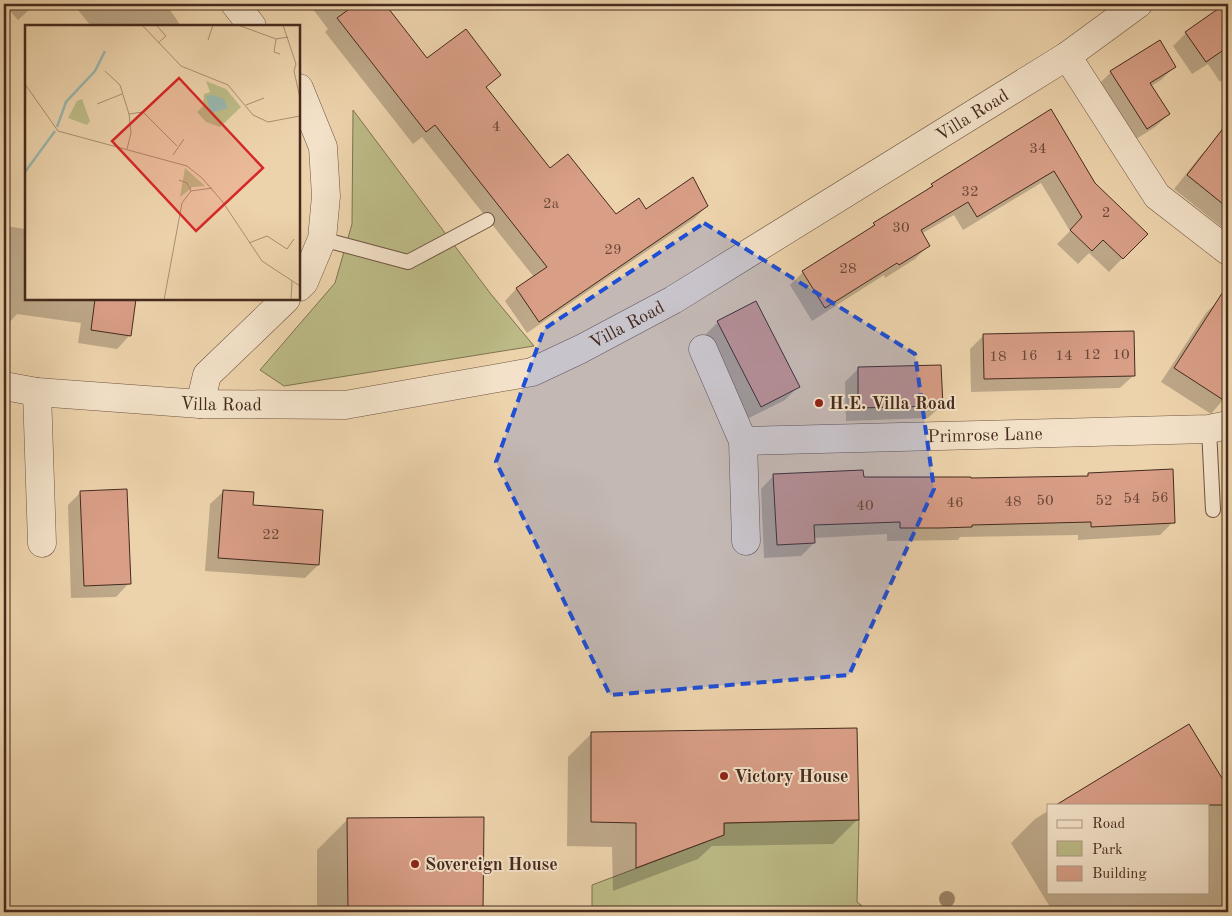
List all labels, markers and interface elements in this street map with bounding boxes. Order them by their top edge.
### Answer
inset map [25,25,300,300]
street label: Villa Road [933,86,1012,145]
house number: 4 [492,120,500,135]
house number: 34 [1029,142,1047,157]
house number: 32 [961,185,979,200]
house number: 2a [543,197,560,212]
house number: 2 [1102,206,1110,221]
house number: 30 [892,221,910,236]
house number: 29 [604,243,622,258]
house number: 28 [839,262,857,277]
street label: Villa Road [587,298,668,353]
house number: 12 [1083,348,1101,363]
house number: 10 [1112,348,1130,363]
house number: 16 [1020,349,1038,364]
house number: 14 [1055,349,1073,364]
house number: 18 [989,350,1007,365]
street label: Villa Road [179,395,262,414]
place label: H.E. Villa Road [829,395,956,413]
marker: H.E. Villa Road [813,397,825,409]
street label: Primrose Lane [927,425,1043,446]
house number: 56 [1151,491,1169,506]
house number: 54 [1123,492,1141,507]
house number: 50 [1036,494,1054,509]
house number: 52 [1095,494,1113,509]
house number: 48 [1004,495,1022,510]
house number: 46 [946,496,964,511]
house number: 40 [856,499,874,514]
house number: 22 [262,528,280,543]
place label: Victory House [734,768,848,786]
marker: Victory House [718,770,730,782]
legend [1047,804,1210,894]
text: Road [1092,817,1126,832]
text: Park [1092,843,1123,858]
place label: Sovereign House [425,856,558,874]
marker: Sovereign House [409,858,421,870]
text: Building [1092,867,1147,882]

